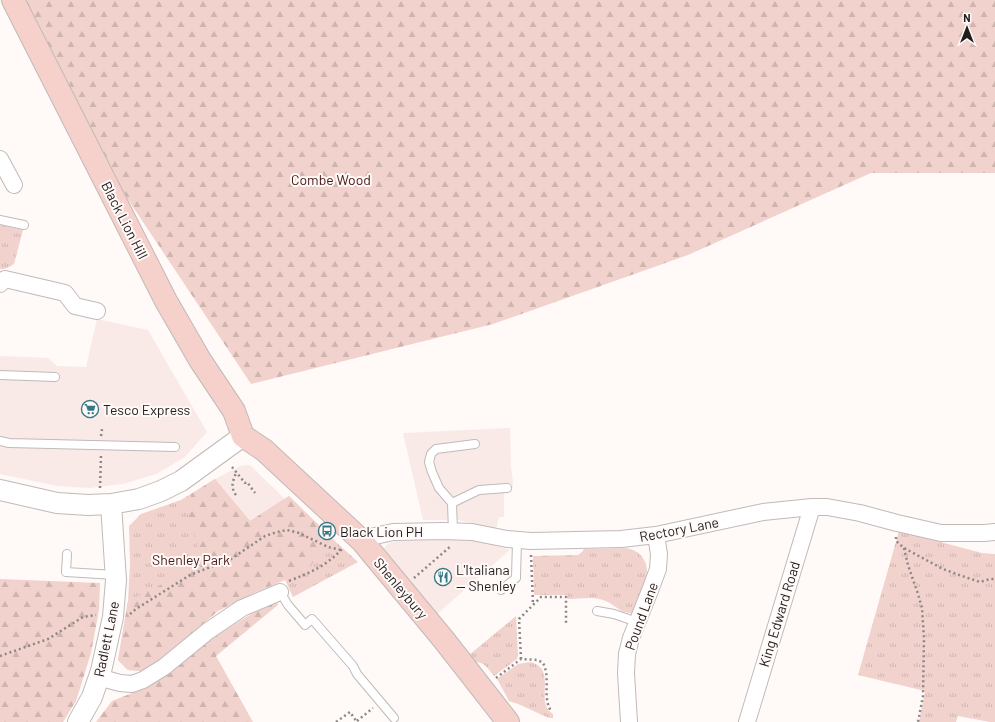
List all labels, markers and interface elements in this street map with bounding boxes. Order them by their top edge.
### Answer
north arrow [947,8,987,48]
text: N [963,11,971,24]
park label: Combe Wood [291,171,371,188]
street label: Black Lion Hill [98,178,152,262]
supermarket icon: Tesco Express [80,399,100,419]
place label: Tesco Express [103,401,190,418]
street label: Rectory Lane [638,513,720,545]
bus stop icon: Black Lion PH [317,521,337,541]
place label: Black Lion PH [340,523,423,540]
park label: Shenley Park [152,551,230,568]
street label: Shenleybury [370,554,432,622]
street label: King Edward Road [755,559,803,669]
place label: L'Italiana — Shenley [456,561,517,594]
restaurant icon: L'Italiana — Shenley [433,567,453,587]
street label: Pound Lane [621,580,661,652]
street label: Radlett Lane [90,600,122,678]

